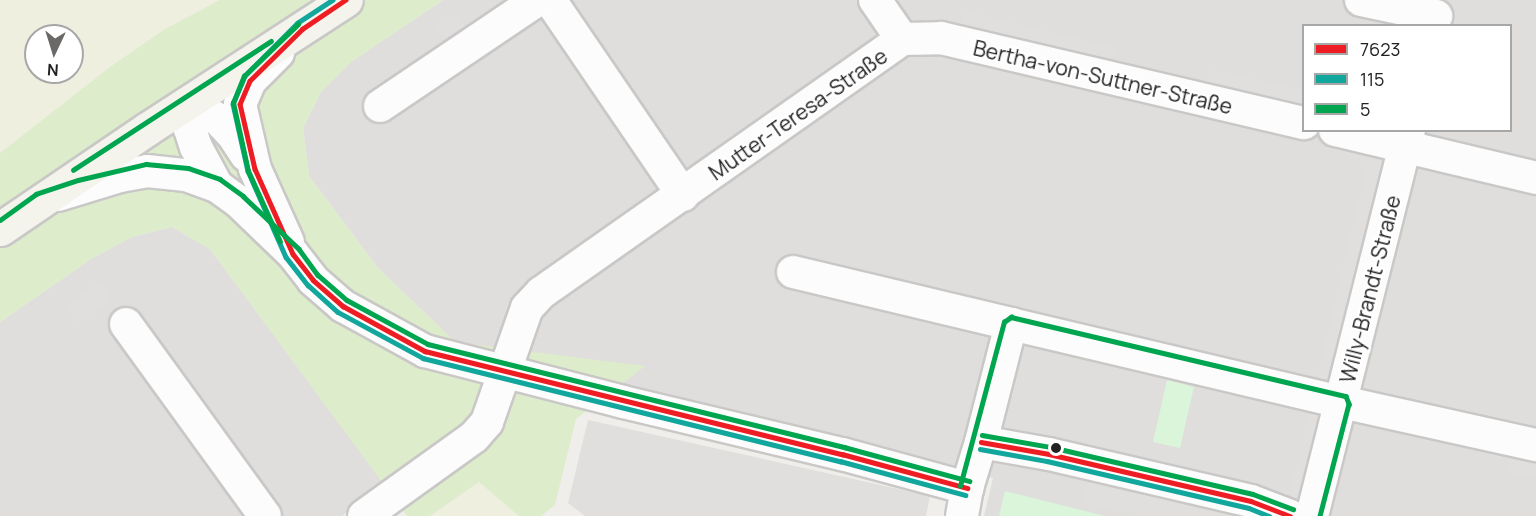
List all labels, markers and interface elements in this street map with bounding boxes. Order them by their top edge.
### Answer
north arrow [24,24,84,84]
legend [1302,24,1512,132]
street label: Bertha-von-Suttner-Straße [971,35,1235,119]
text: 7623 [1360,37,1400,61]
street label: Mutter-Teresa-Straße [704,43,892,185]
text: N [46,59,59,81]
text: 115 [1360,67,1384,91]
text: 5 [1360,97,1370,121]
street label: Willy-Brandt-Straße [1334,193,1406,385]
unlabelled marker [1050,442,1062,454]

